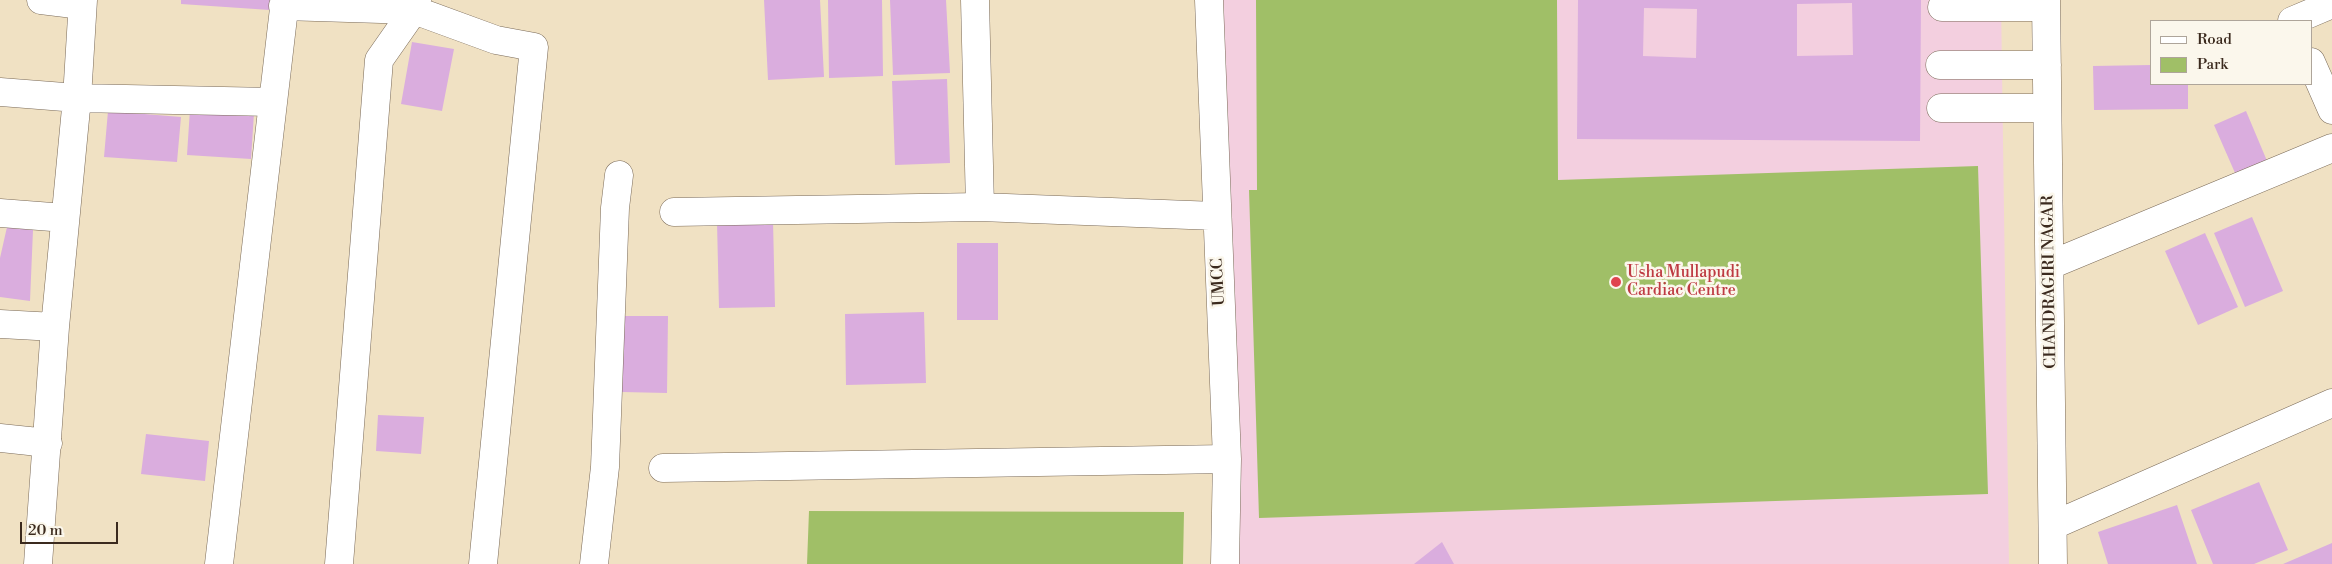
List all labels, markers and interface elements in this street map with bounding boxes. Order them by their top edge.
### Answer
legend [2150,20,2312,85]
text: Road [2197,30,2232,49]
text: Park [2197,55,2228,74]
street label: CHANDRAGIRI NAGAR [2039,195,2061,369]
street label: UMCC [1208,258,1230,306]
place label: Usha Mullapudi Cardiac Centre [1627,263,1740,301]
marker: Usha Mullapudi Cardiac Centre [1609,275,1623,289]
scale bar [22,512,120,544]
text: 20 m [28,521,63,540]

